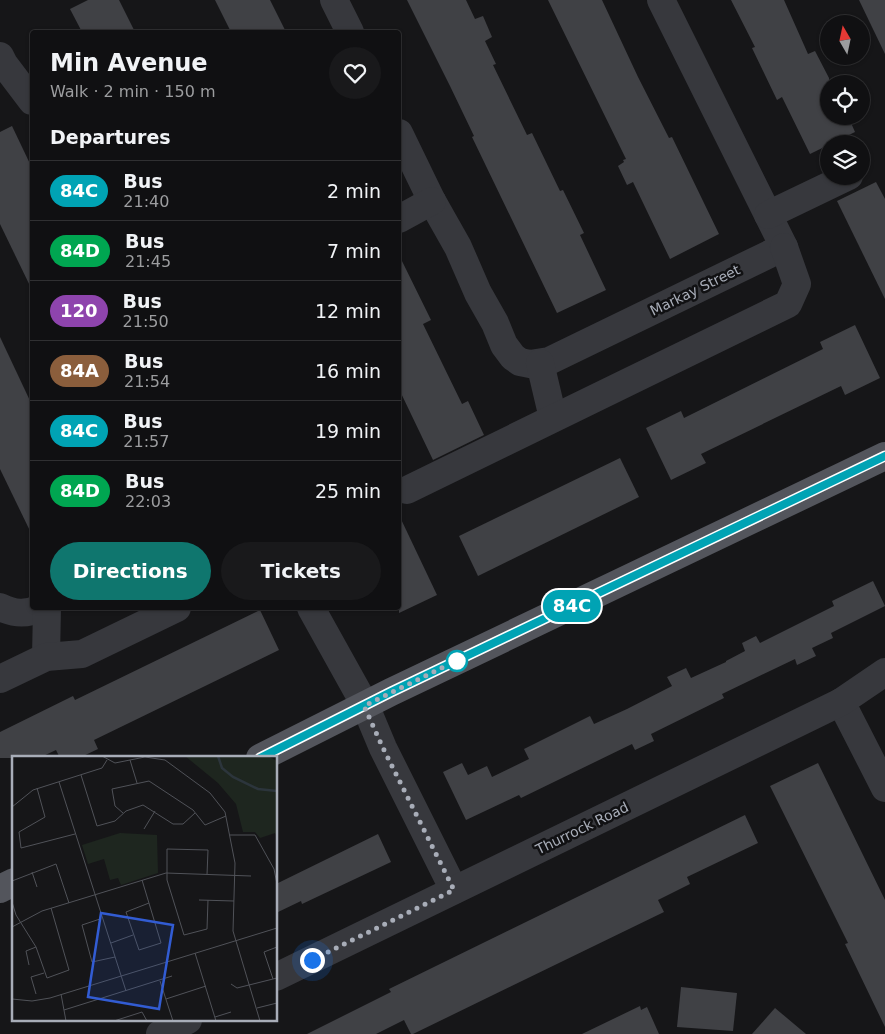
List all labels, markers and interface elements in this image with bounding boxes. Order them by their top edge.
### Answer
north arrow [820,15,870,65]
map controls [820,15,870,185]
button: heart [329,47,381,99]
text: Min Avenue [50,49,208,77]
button: locate [820,75,870,125]
text: Walk · 2 min · 150 m [50,82,215,101]
text: Departures [50,126,171,148]
button: layers [820,135,870,185]
text: Bus [123,170,163,192]
text: 84C [60,180,98,201]
text: 2 min [327,180,381,202]
text: 21:40 [123,192,169,211]
text: Bus [125,230,164,252]
text: 84D [60,240,100,261]
text: 7 min [327,240,381,262]
text: 21:45 [125,252,171,271]
street label: Markay Street [647,261,743,319]
text: Bus [123,290,162,312]
text: 120 [60,300,98,321]
text: 12 min [315,300,381,322]
text: 21:50 [123,312,169,331]
text: Bus [124,350,163,372]
text: 84A [60,360,99,381]
text: 16 min [315,360,381,382]
text: 21:54 [124,372,170,391]
text: Bus [123,410,163,432]
text: 84C [60,420,98,441]
text: 19 min [315,420,381,442]
text: 21:57 [123,432,169,451]
text: Bus [125,470,164,492]
text: 84D [60,480,100,501]
text: 25 min [315,480,381,502]
text: 22:03 [125,492,171,511]
button: Directions [50,542,211,600]
button: Tickets [221,542,381,600]
line badge: 84C [543,590,601,622]
text: 84C [553,595,591,616]
unlabelled marker [446,650,468,672]
inset map [12,756,278,1022]
street label: Thurrock Road [532,799,631,858]
your location [300,948,325,973]

